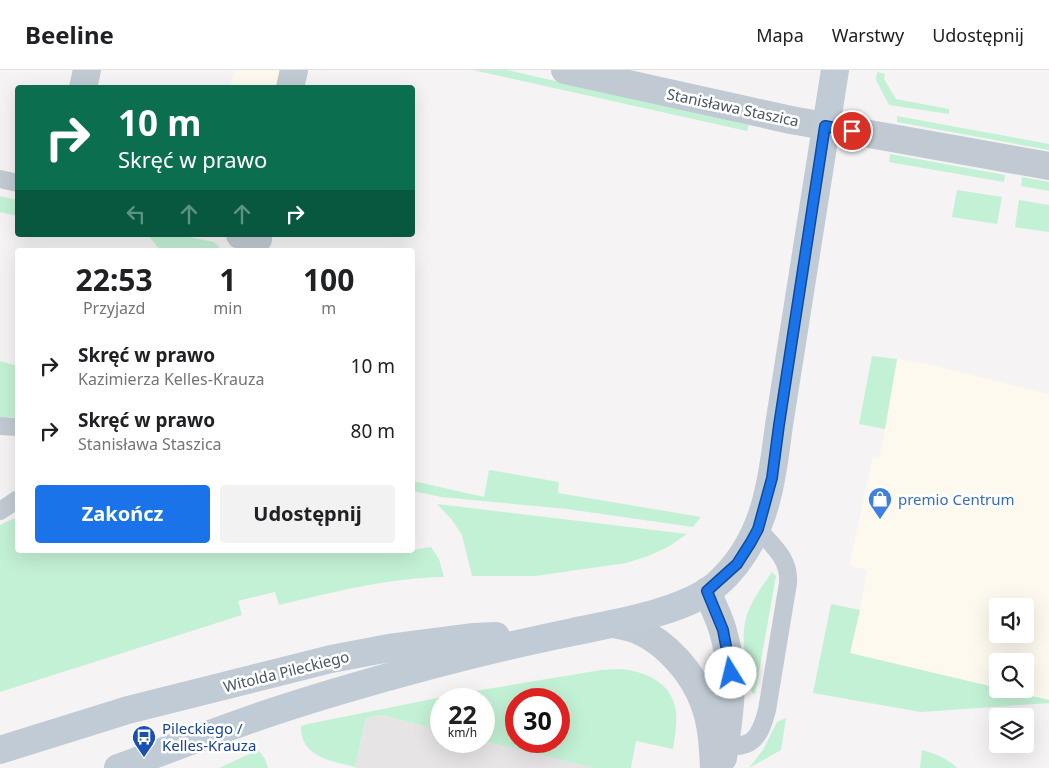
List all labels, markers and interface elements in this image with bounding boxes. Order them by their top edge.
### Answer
text: Beeline [25,18,114,51]
text: Mapa [756,23,804,47]
text: Warstwy [832,23,904,47]
text: Udostępnij [932,23,1024,47]
street label: Stanisława Staszica [665,83,801,131]
text: 10 m [118,99,201,146]
icon: right [35,105,100,170]
pin [831,110,873,152]
icon: arrive [838,117,866,145]
text: Skręć w prawo [118,144,267,174]
icon: left [122,200,150,228]
icon: ahead [175,200,203,228]
icon: ahead [228,200,256,228]
icon: right [281,200,309,228]
text: 22:53 [76,259,153,300]
text: 1 [219,259,236,300]
text: 100 [303,259,354,300]
text: Przyjazd [83,297,145,319]
text: min [213,297,242,319]
text: m [321,297,336,319]
text: Skręć w prawo [78,342,215,368]
icon: right [35,352,63,380]
text: 10 m [351,353,395,379]
text: Kazimierza Kelles-Krauza [78,368,264,390]
text: Skręć w prawo [78,407,215,433]
icon: right [35,417,63,445]
text: 80 m [351,418,395,444]
text: Stanisława Staszica [78,433,222,455]
button: Zakończ [35,485,210,543]
button: Udostępnij [220,485,395,543]
shop icon: premio Centrum [867,486,893,520]
place label: premio Centrum [898,489,1015,509]
map controls [989,598,1034,753]
button: sound [989,598,1034,643]
street label: Witolda Pileckiego [221,646,351,696]
position arrow [704,646,756,698]
button: search [989,653,1034,698]
speed limit sign: 30 [505,688,570,753]
text: 22 [448,697,477,731]
button: layers [989,708,1034,753]
place label: Pileckiego / Kelles-Krauza [162,718,256,755]
bus stop icon: Pileckiego / Kelles-Krauza [131,724,157,758]
text: km/h [448,724,477,741]

